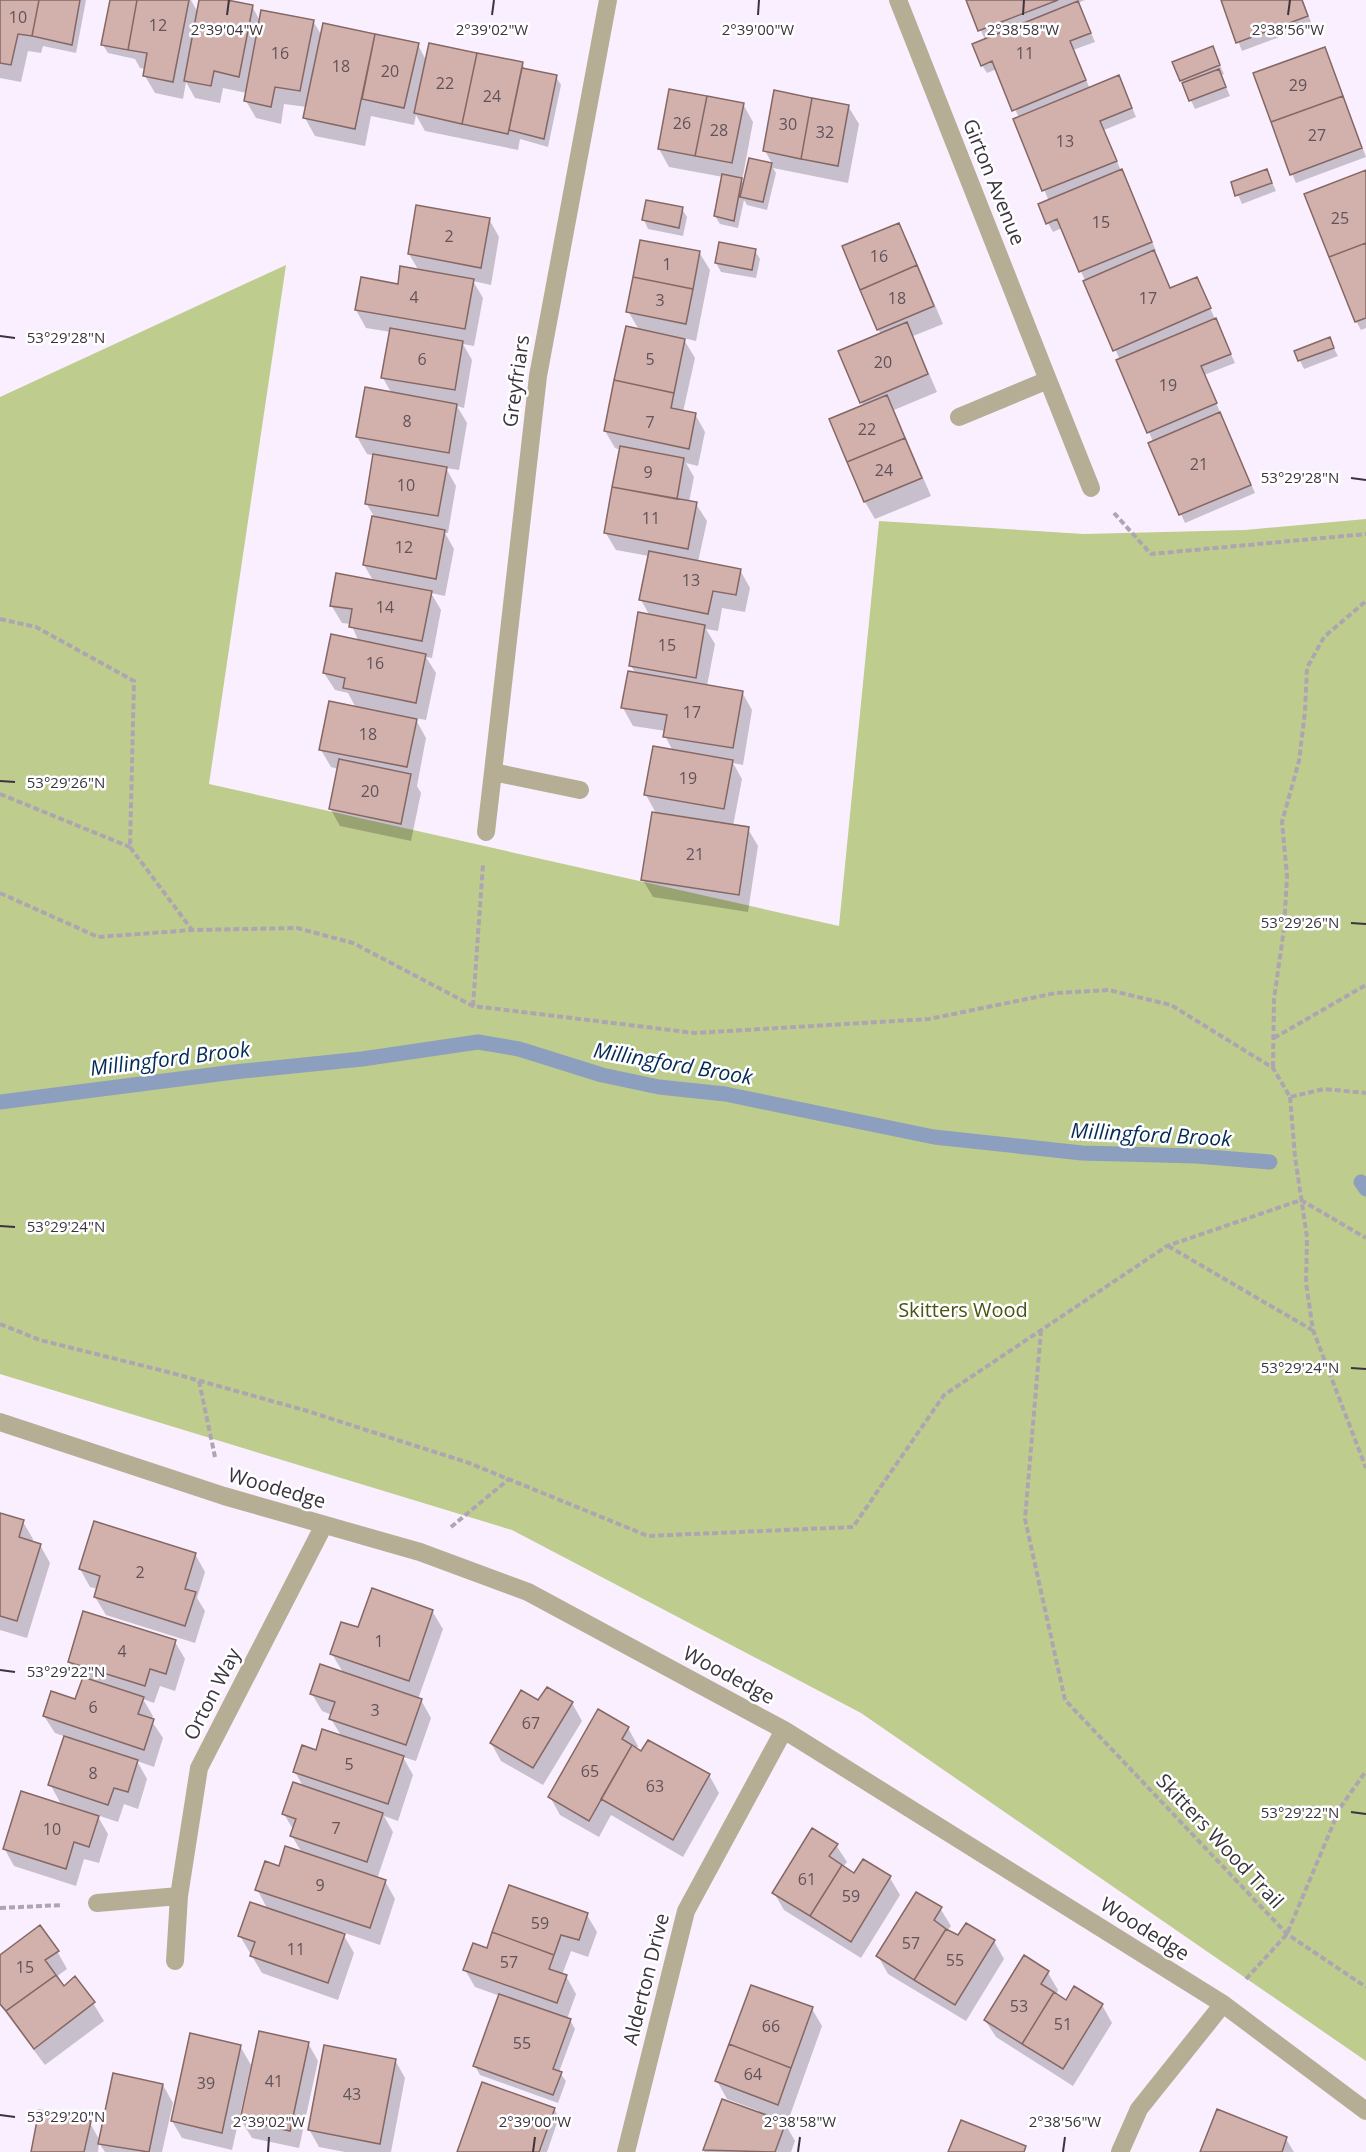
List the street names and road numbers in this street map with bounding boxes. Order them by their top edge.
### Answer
street label: Girton Avenue [957,115,1032,249]
street label: Greyfriars [496,333,535,429]
street label: Woodedge [225,1461,329,1514]
street label: Woodedge [679,1639,780,1710]
street label: Orton Way [177,1642,247,1744]
street label: Skitters Wood Trail [1151,1767,1290,1914]
street label: Woodedge [1096,1891,1195,1967]
street label: Alderton Drive [616,1910,675,2048]

